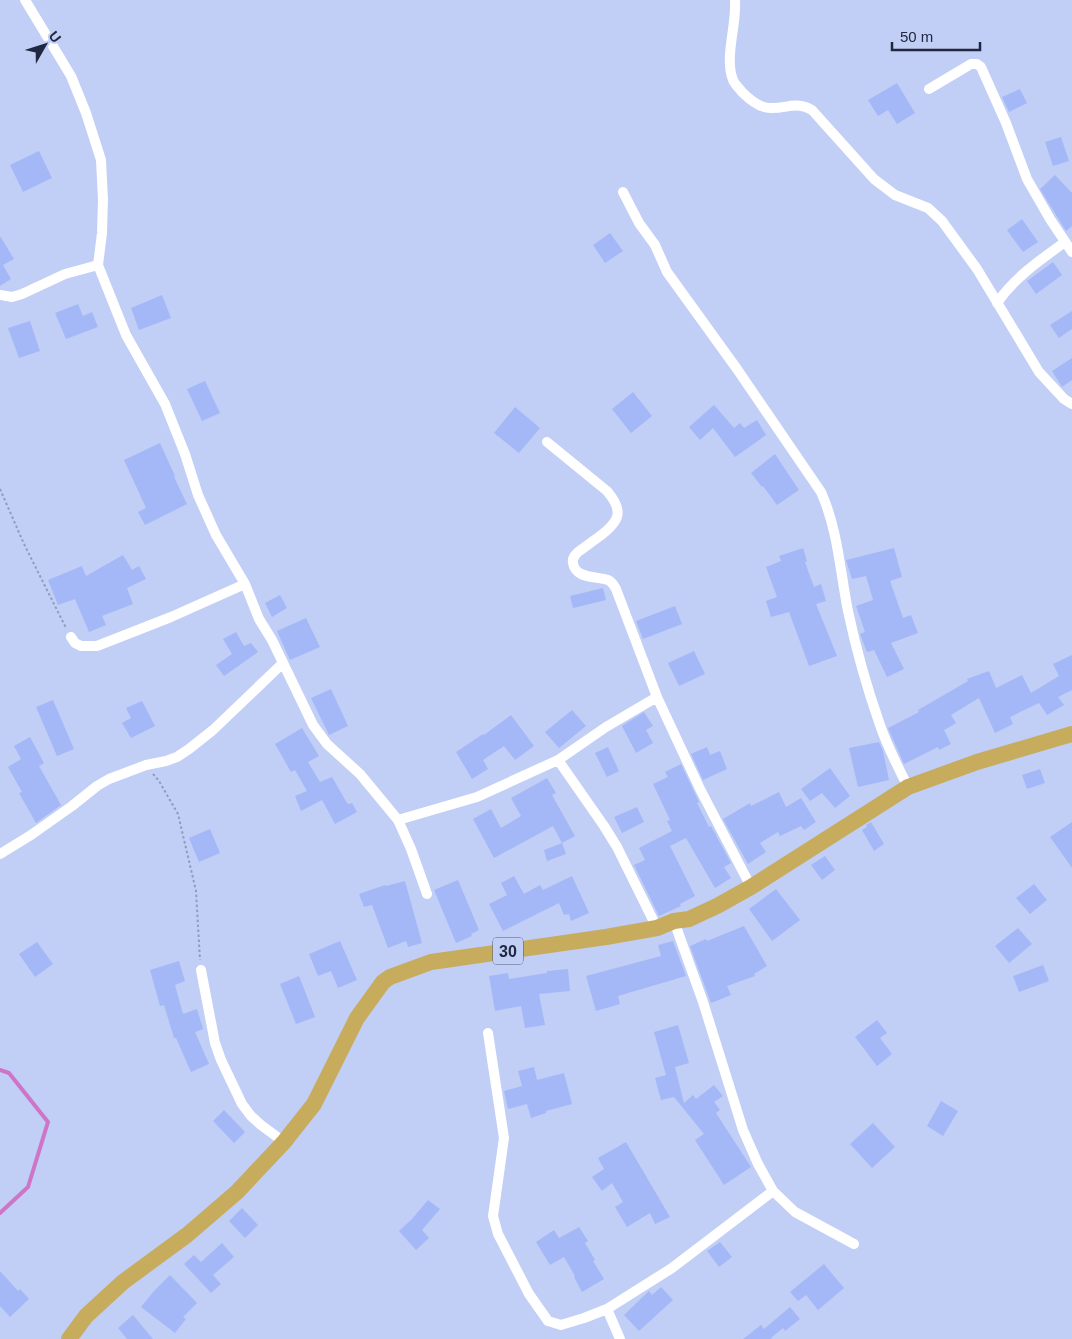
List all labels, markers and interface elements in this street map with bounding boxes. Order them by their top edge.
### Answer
north arrow [20,20,70,70]
scale bar [892,20,980,52]
text: U [46,28,65,46]
text: 50 m [900,28,933,45]
road number: 30 [493,938,523,964]

